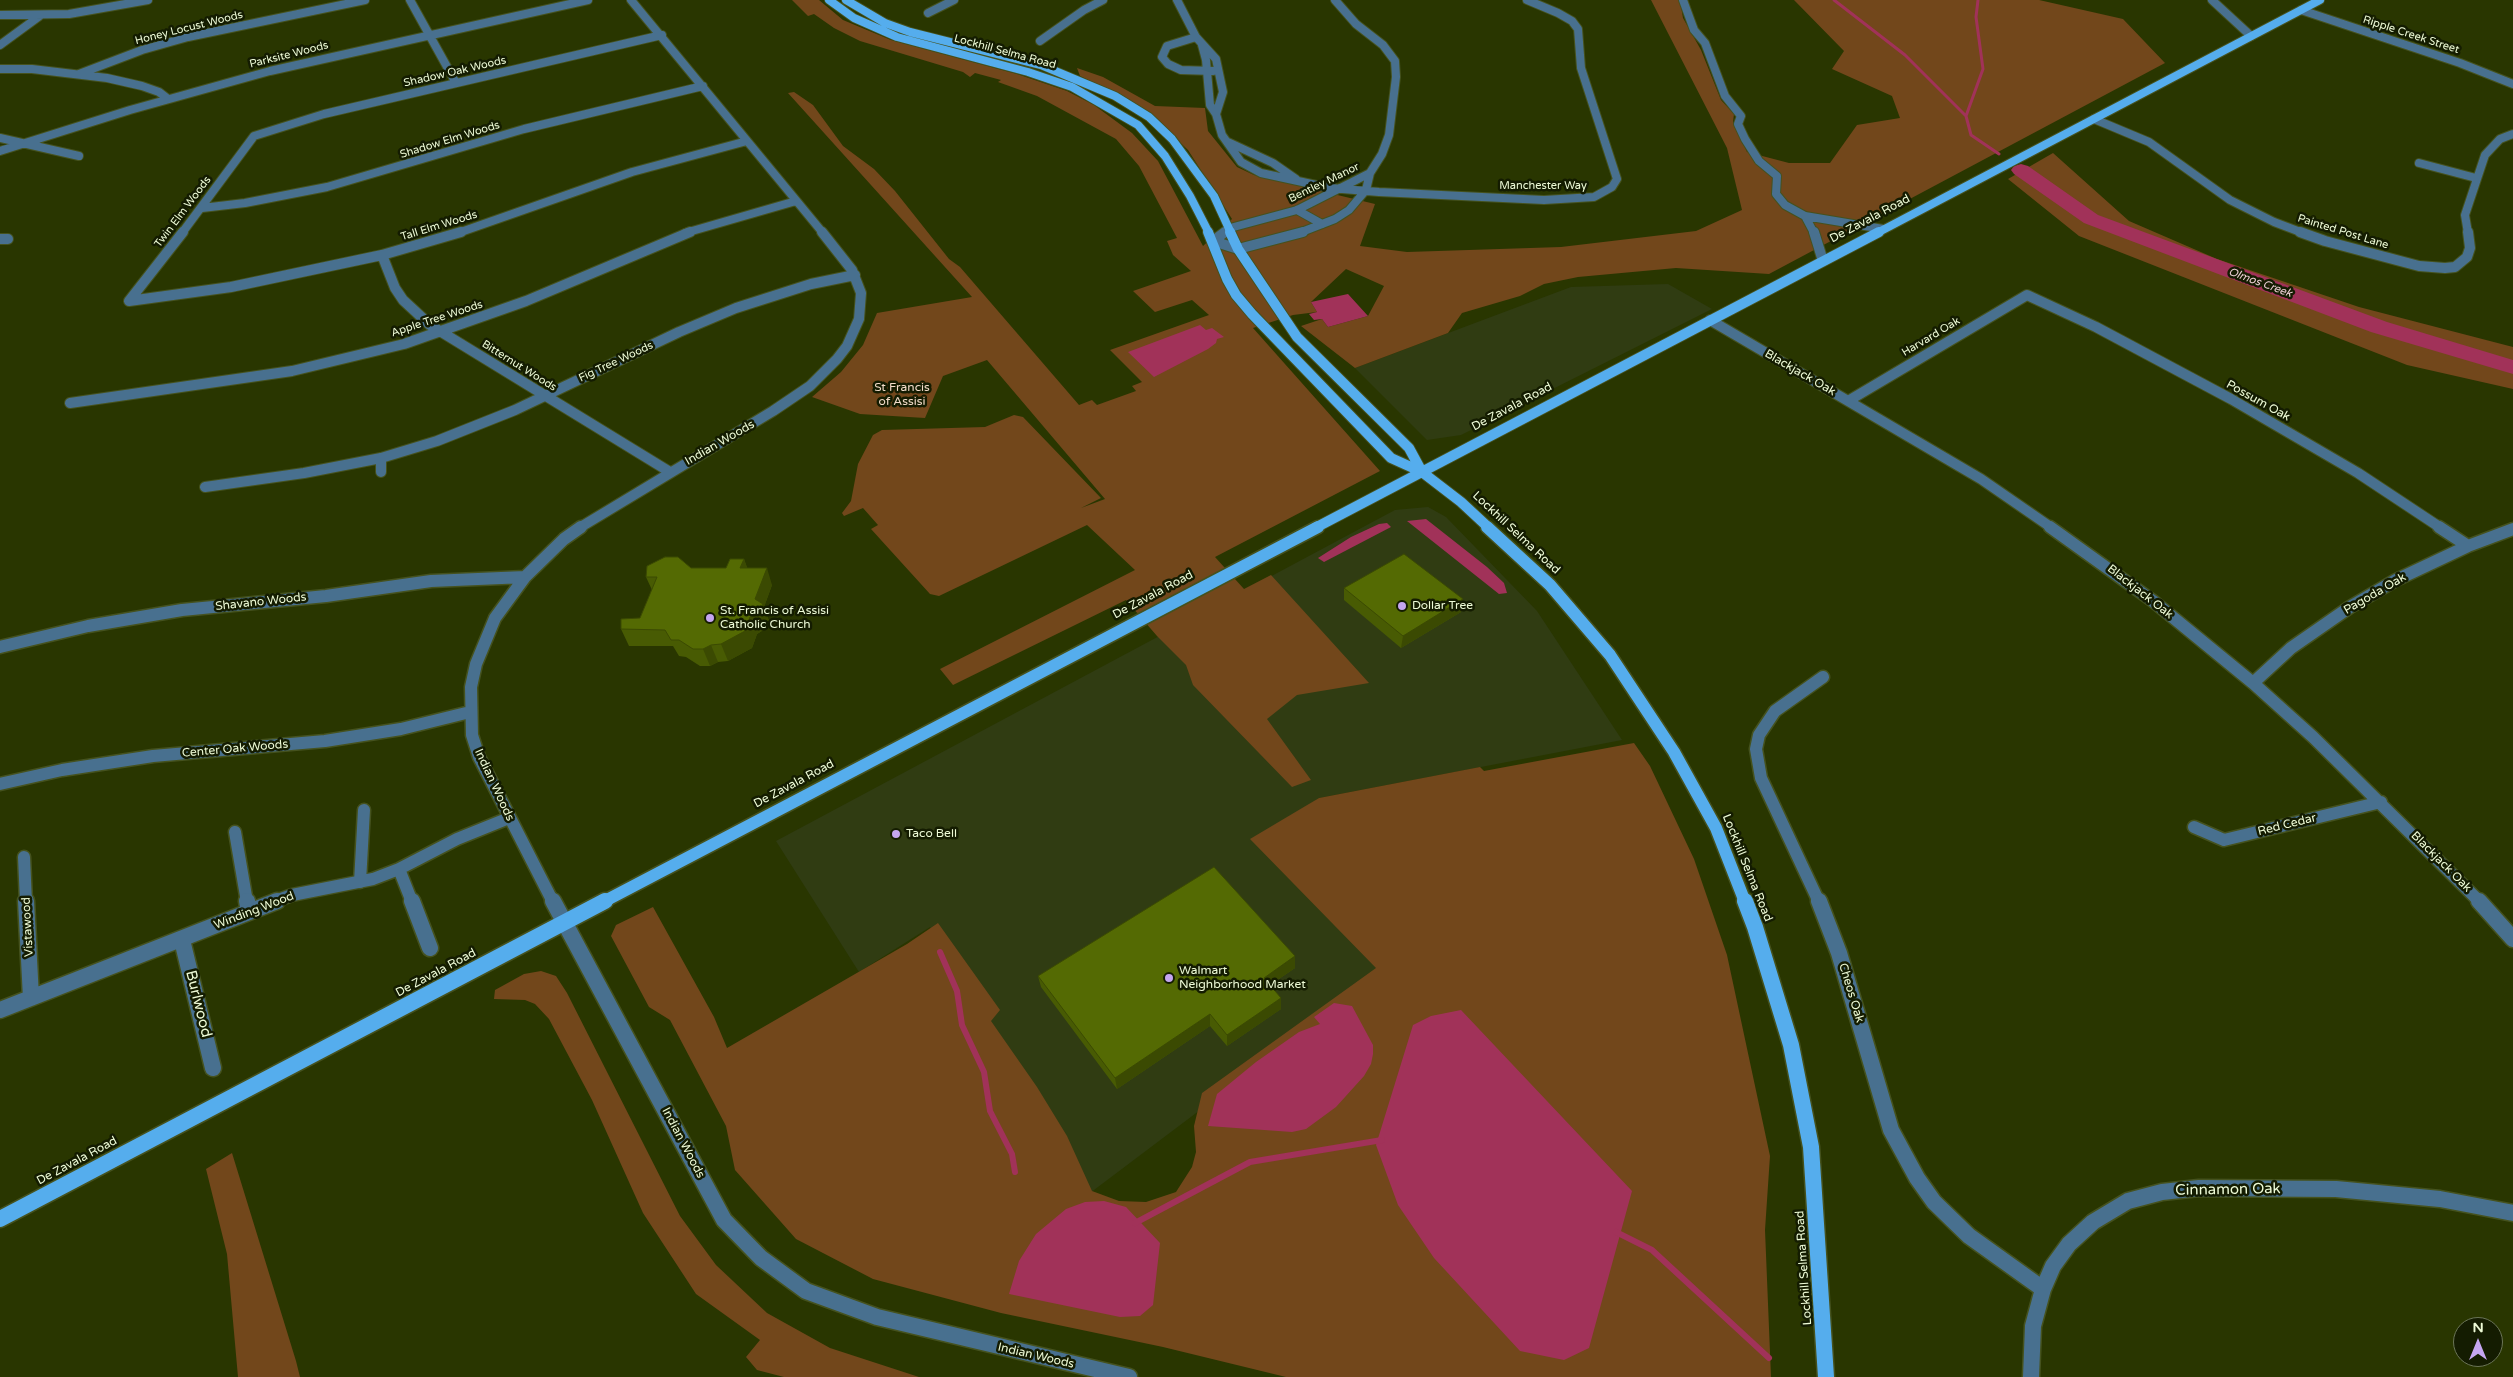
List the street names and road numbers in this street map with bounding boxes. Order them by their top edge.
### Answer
street label: Honey Locust Woods [134,8,244,48]
street label: Ripple Creek Street [2361,13,2461,57]
street label: Lockhill Selma Road [952,32,1058,72]
street label: Parksite Woods [248,39,330,71]
street label: Shadow Oak Woods [402,54,508,90]
street label: Shadow Elm Woods [399,119,501,161]
street label: Bentley Manor [1287,160,1361,206]
street label: Twin Elm Woods [152,174,214,250]
street label: Manchester Way [1499,179,1587,193]
street label: De Zavala Road [1827,192,1913,246]
street label: Tall Elm Woods [399,208,479,244]
street label: Painted Post Lane [2296,212,2390,252]
street label: Apple Tree Woods [390,298,484,340]
street label: Harvard Oak [1900,314,1962,360]
street label: Bitternut Woods [479,338,559,394]
street label: Fig Tree Woods [577,339,655,385]
street label: Blackjack Oak [1762,347,1838,399]
street label: Possum Oak [2223,377,2293,425]
street label: De Zavala Road [1469,380,1555,434]
street label: Indian Woods [683,417,757,469]
street label: Lockhill Selma Road [1469,489,1563,577]
street label: Blackjack Oak [2104,562,2176,622]
street label: De Zavala Road [1110,568,1196,622]
street label: Pagoda Oak [2341,570,2409,618]
street label: Shavano Woods [215,590,307,614]
street label: Center Oak Woods [181,737,289,761]
street label: Indian Woods [471,747,517,823]
street label: De Zavala Road [751,757,837,811]
street label: Red Cedar [2256,811,2318,839]
street label: Lockhill Selma Road [1719,812,1775,924]
street label: Blackjack Oak [2408,829,2474,895]
street label: Winding Wood [212,889,296,933]
street label: Vistawood [19,897,37,957]
street label: De Zavala Road [393,946,479,1000]
street label: Cheos Oak [1835,961,1867,1025]
street label: Burlwood [181,969,215,1039]
street label: Indian Woods [658,1105,708,1181]
street label: De Zavala Road [34,1134,120,1188]
street label: Cinnamon Oak [2175,1180,2281,1200]
street label: Lockhill Selma Road [1793,1210,1815,1326]
street label: Indian Woods [996,1340,1076,1372]

